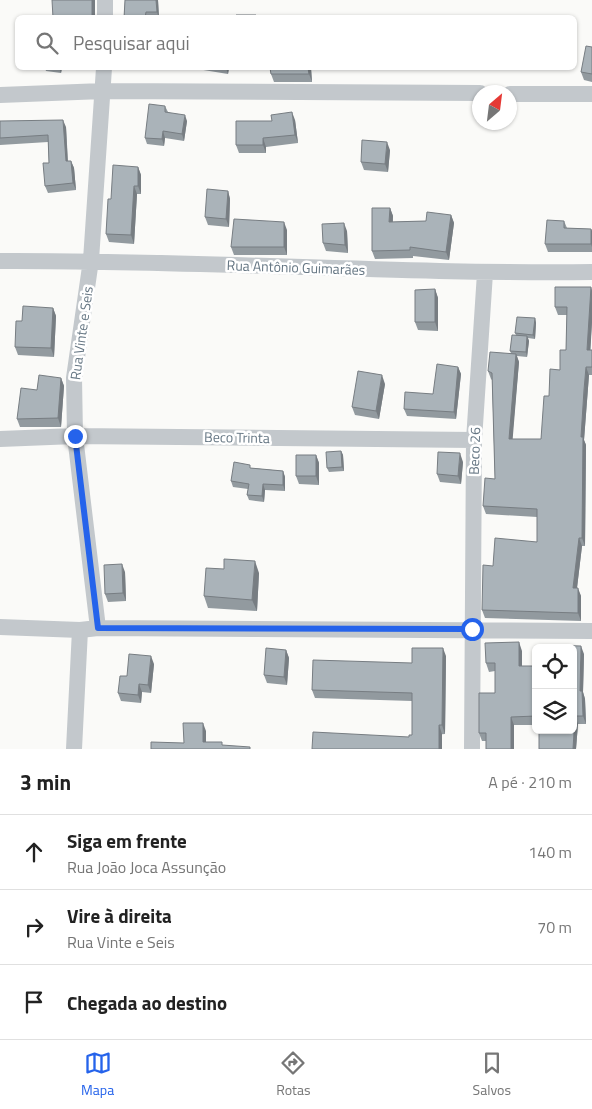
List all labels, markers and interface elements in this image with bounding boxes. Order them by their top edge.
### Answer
search box [15,15,577,70]
text: Pesquisar aqui [73,28,190,57]
icon: search [33,29,61,57]
north arrow [472,85,517,130]
street label: Rua Antônio Guimarães [226,254,366,280]
street label: Rua Vinte e Seis [64,285,98,381]
route end [64,425,87,448]
street label: Beco Trinta [204,426,270,448]
street label: Beco 26 [463,427,485,475]
route start [461,618,484,641]
map controls [532,644,577,734]
button: locate [532,644,577,689]
button: layers [532,689,577,734]
text: 3 min [20,766,71,798]
text: A pé · 210 m [488,770,572,794]
text: Siga em frente [67,826,187,855]
icon: ahead [20,838,48,866]
text: 140 m [528,840,572,864]
text: Rua João Joca Assunção [67,855,226,879]
text: Vire à direita [67,901,172,930]
icon: right [20,913,48,941]
text: 70 m [537,915,572,939]
text: Rua Vinte e Seis [67,930,175,954]
icon: arrive [20,988,48,1016]
text: Chegada ao destino [67,988,227,1017]
tab: Mapa [81,1049,114,1100]
tab: Rotas [276,1049,311,1100]
tab: Salvos [473,1049,511,1100]

